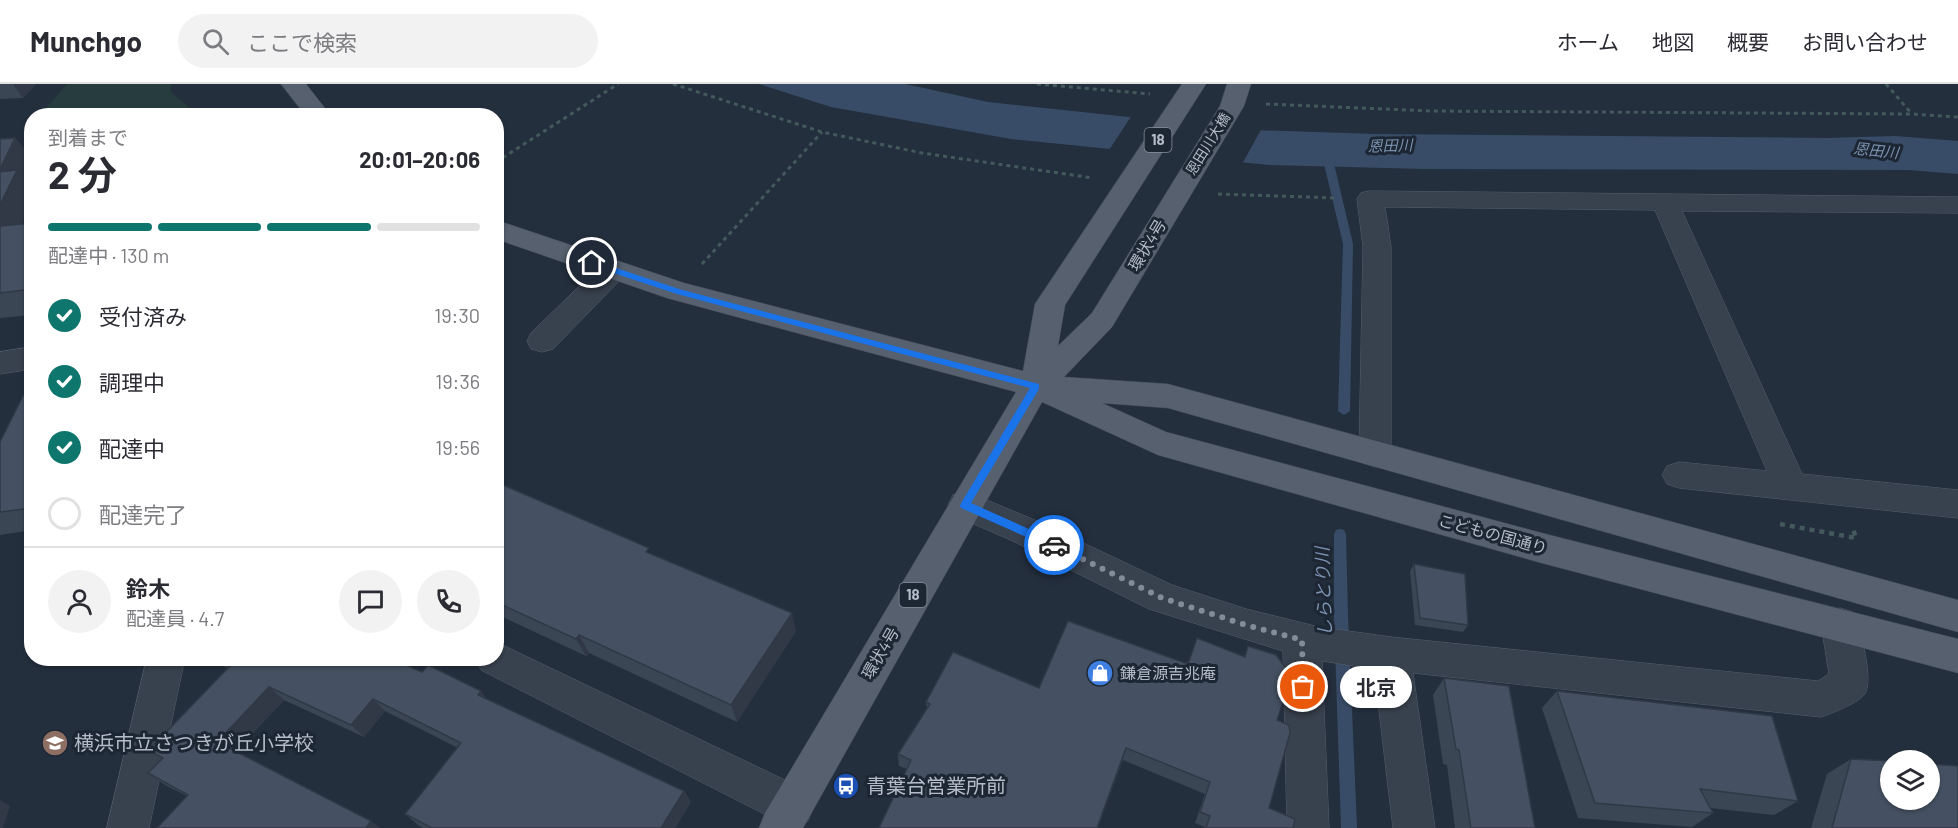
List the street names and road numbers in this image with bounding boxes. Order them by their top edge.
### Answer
street label: 恩田川大橋 [1182,110,1233,178]
road number: 18 [1144,128,1172,152]
street label: 環状4号 [1124,215,1169,274]
street label: こどもの国通り [1437,510,1550,557]
road number: 18 [900,583,926,607]
street label: 環状4号 [857,623,902,682]

